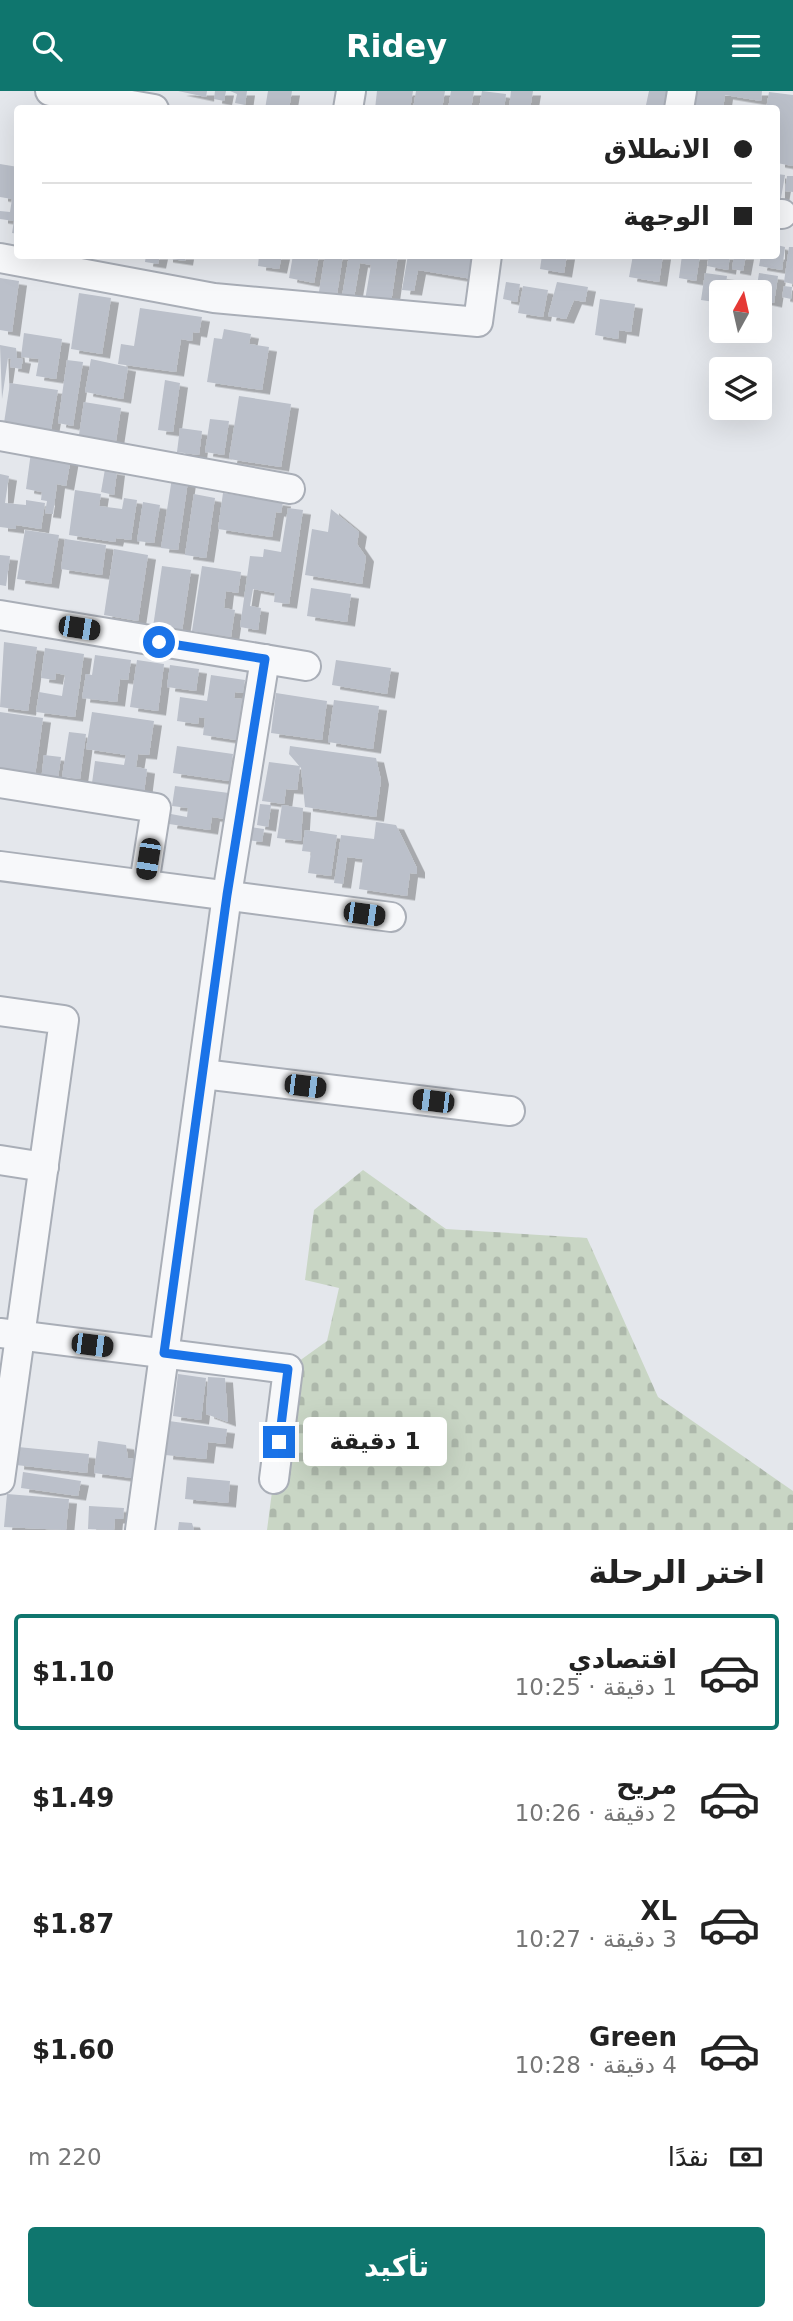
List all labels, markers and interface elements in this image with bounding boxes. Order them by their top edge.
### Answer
icon: search [28,27,66,65]
text: Ridey [346,27,447,65]
icon: menu [727,27,765,65]
text: الانطلاق [604,134,710,164]
text: الوجهة [623,201,710,231]
north arrow [709,280,772,343]
map controls [709,280,772,420]
button: layers [709,357,772,420]
car [57,614,102,642]
route start [143,626,175,658]
car [135,837,162,881]
car [342,901,387,927]
car [283,1073,328,1099]
car [411,1088,456,1114]
car [70,1332,115,1358]
callout: 1 دقيقة [304,1417,447,1467]
route end [263,1426,295,1458]
text: 1 دقيقة [330,1428,420,1454]
text: اختر الرحلة [588,1553,765,1591]
icon: car [698,1641,761,1704]
text: اقتصادي [568,1644,677,1674]
text: $1.10 [32,1657,114,1687]
text: 1 دقيقة · 10:25 [515,1674,677,1700]
icon: car [698,1767,761,1830]
text: مريح [616,1770,677,1800]
text: $1.49 [32,1783,114,1813]
text: 2 دقيقة · 10:26 [515,1800,677,1826]
icon: car [698,1893,761,1956]
text: XL [640,1896,677,1926]
text: $1.87 [32,1909,114,1939]
text: 3 دقيقة · 10:27 [515,1926,677,1952]
icon: car [698,2019,761,2082]
text: Green [589,2022,677,2052]
text: $1.60 [32,2035,114,2065]
text: 4 دقيقة · 10:28 [515,2052,677,2078]
icon: cash [727,2138,765,2176]
text: نقدًا [668,2142,709,2172]
text: 220 m [28,2144,102,2170]
button: تأكيد [28,2227,765,2307]

